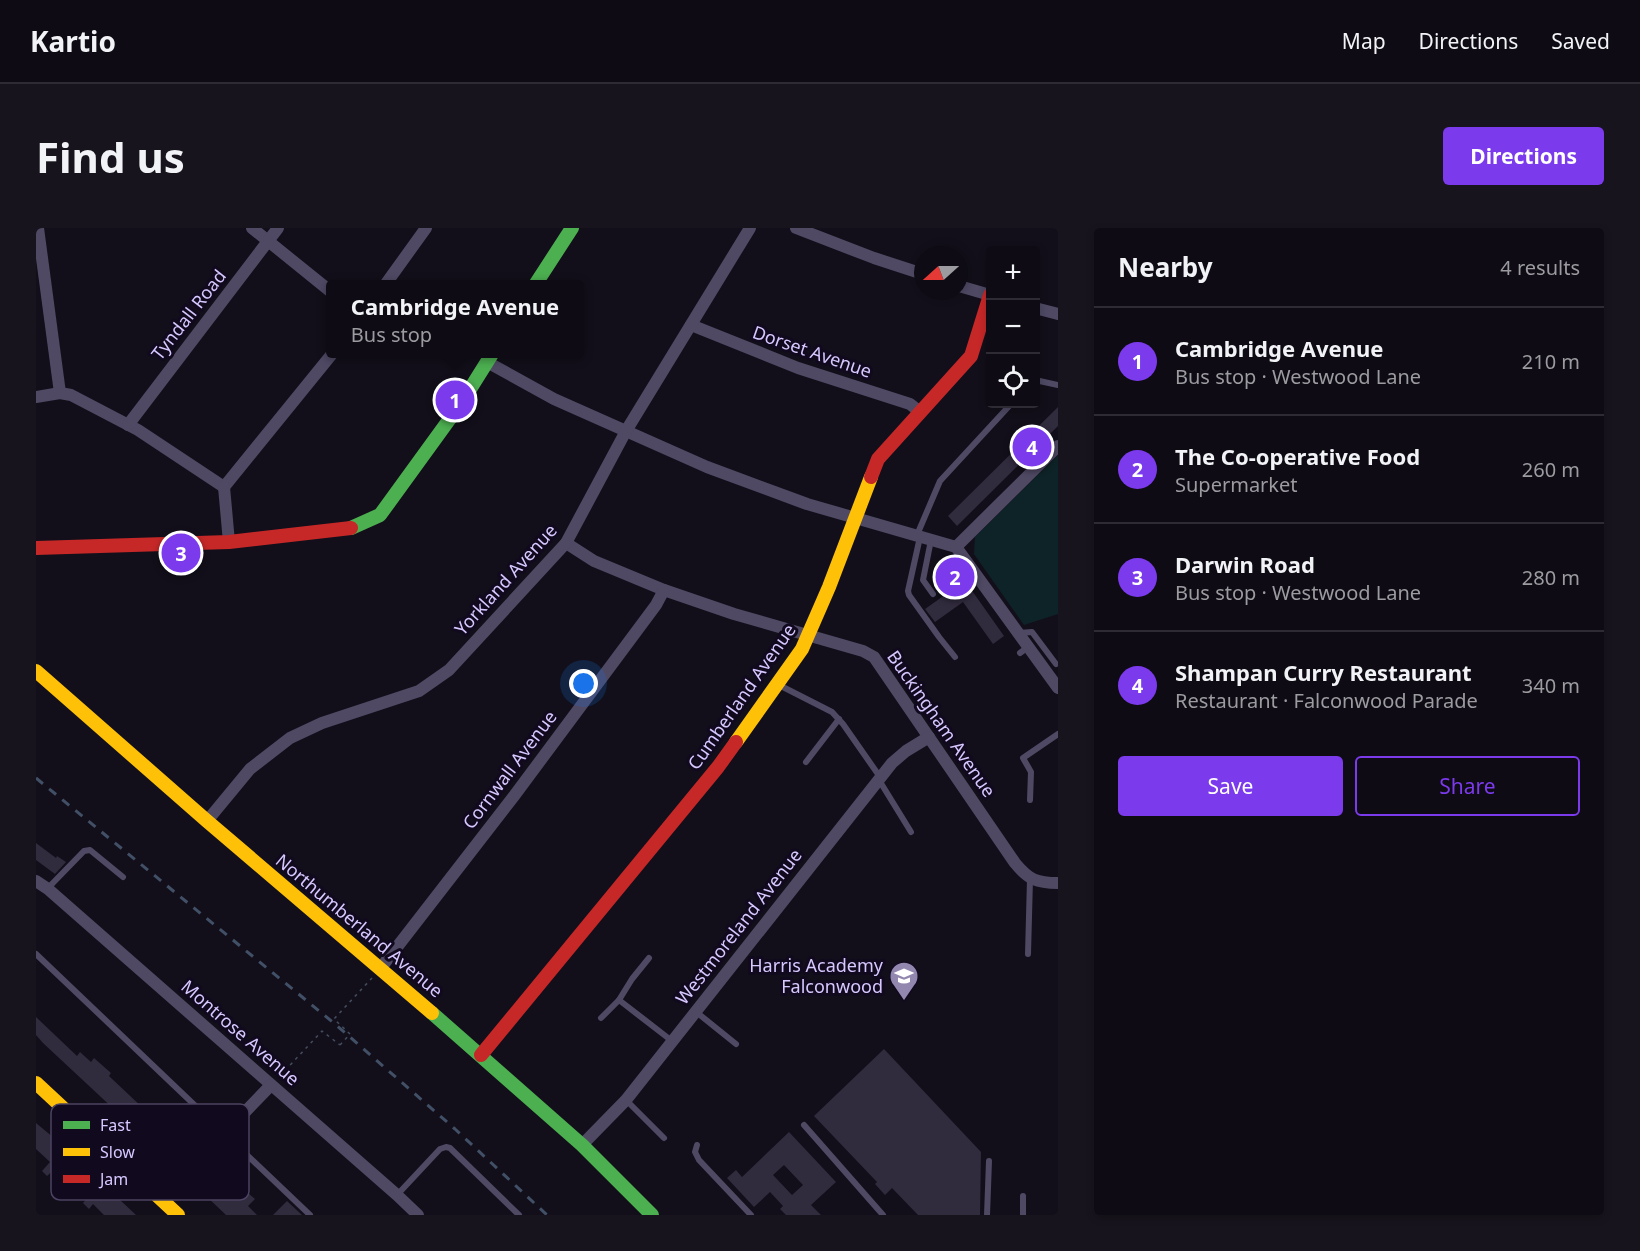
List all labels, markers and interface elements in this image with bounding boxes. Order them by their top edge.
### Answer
text: Kartio [30,22,116,60]
text: Map [1342,27,1386,55]
text: Directions [1419,27,1518,55]
text: Saved [1551,27,1610,55]
button: Directions [1443,127,1604,185]
text: Find us [36,128,185,185]
north arrow [914,246,968,300]
map controls [986,246,1040,408]
button: + [986,246,1040,300]
text: Nearby [1118,249,1213,285]
text: 4 results [1500,254,1580,281]
street label: Tyndall Road [145,264,231,364]
popup [326,280,584,358]
text: Cambridge Avenue [351,291,559,321]
button: − [986,300,1040,354]
street label: Dorset Avenue [750,319,875,383]
text: Bus stop [351,321,432,348]
text: Cambridge Avenue [1175,333,1383,363]
text: 1 [1132,348,1143,375]
text: 210 m [1522,348,1580,375]
button: locate [986,354,1040,408]
text: Bus stop · Westwood Lane [1175,363,1421,390]
pin: 1 [436,378,474,423]
pin: 4 [1012,424,1052,470]
text: The Co-operative Food [1175,441,1420,471]
text: 2 [1132,456,1143,483]
text: 260 m [1522,456,1580,483]
text: Supermarket [1175,471,1298,498]
street label: Yorkland Avenue [449,519,562,640]
pin: 3 [162,530,200,576]
text: Darwin Road [1175,549,1315,579]
pin: 2 [936,554,974,600]
text: 3 [1132,564,1143,591]
text: 280 m [1522,564,1580,591]
text: Bus stop · Westwood Lane [1175,579,1421,606]
street label: Cumberland Avenue [682,619,801,774]
street label: Buckingham Avenue [882,645,1002,802]
text: Shampan Curry Restaurant [1175,657,1472,687]
your location [569,669,598,698]
text: 4 [1132,672,1143,699]
text: 340 m [1522,672,1580,699]
text: Restaurant · Falconwood Parade [1175,687,1478,714]
street label: Cornwall Avenue [457,705,562,833]
button: Save [1118,756,1343,816]
button: Share [1355,756,1580,816]
street label: Westmoreland Avenue [670,844,807,1009]
street label: Northumberland Avenue [271,848,448,1002]
place label: Harris Academy Falconwood [749,953,884,998]
school or university icon: Harris Academy Falconwood [888,960,920,1002]
street label: Montrose Avenue [176,974,305,1090]
legend [51,1104,249,1200]
text: Fast [100,1114,131,1136]
text: Slow [100,1141,135,1163]
text: Jam [98,1168,128,1190]

